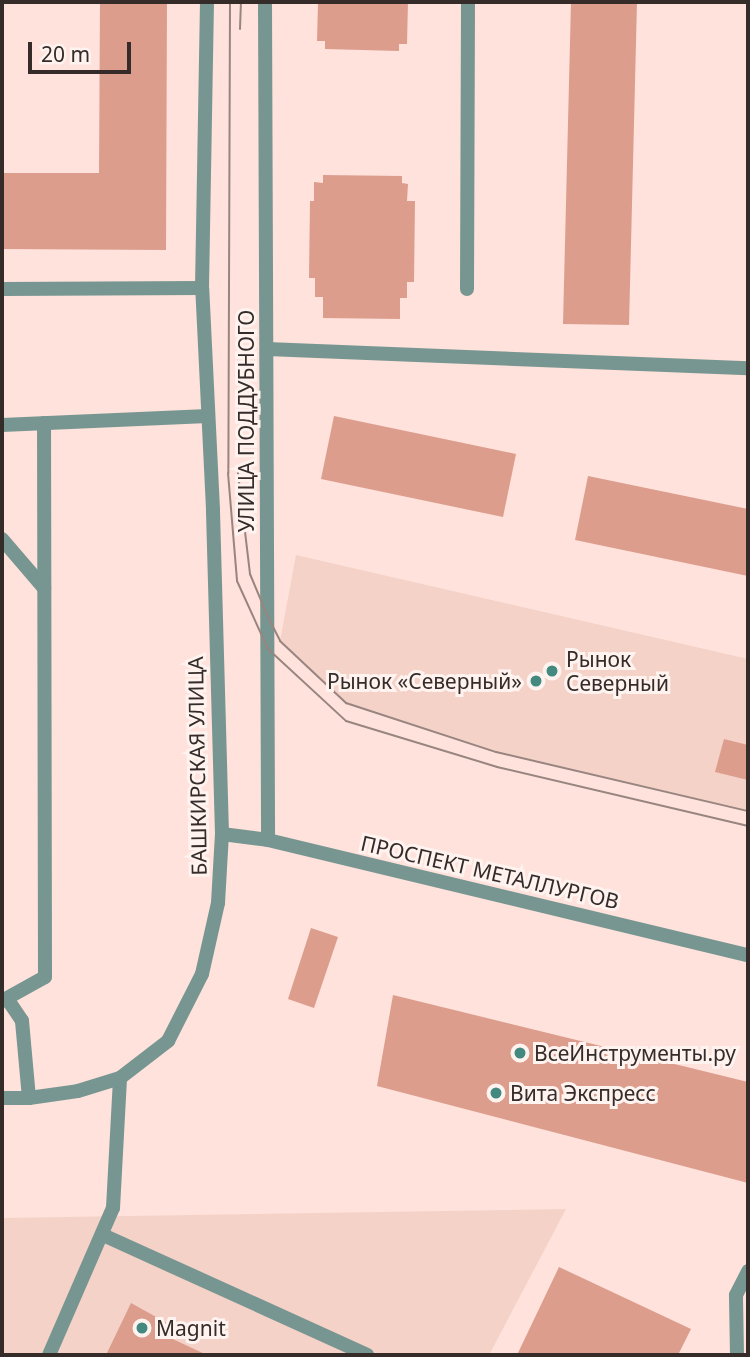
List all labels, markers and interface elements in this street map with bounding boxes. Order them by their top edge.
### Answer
scale bar [32,28,135,72]
text: 20 m [41,40,90,68]
street label: УЛИЦА ПОДДУБНОГО [233,310,259,532]
place label: Рынок Северный [566,646,669,696]
street label: БАШКИРСКАЯ УЛИЦА [182,656,212,876]
marker: Рынок Северный [544,663,560,679]
place label: Рынок «Северный» [327,668,522,694]
marker: Рынок «Северный» [528,673,544,689]
street label: ПРОСПЕКТ МЕТАЛЛУРГОВ [359,830,621,914]
place label: ВсеИнструменты.ру [534,1040,736,1066]
marker: ВсеИнструменты.ру [512,1045,528,1061]
place label: Вита Экспресс [510,1080,656,1106]
marker: Вита Экспресс [488,1085,504,1101]
place label: Magnit [156,1315,226,1341]
marker: Magnit [134,1320,150,1336]

